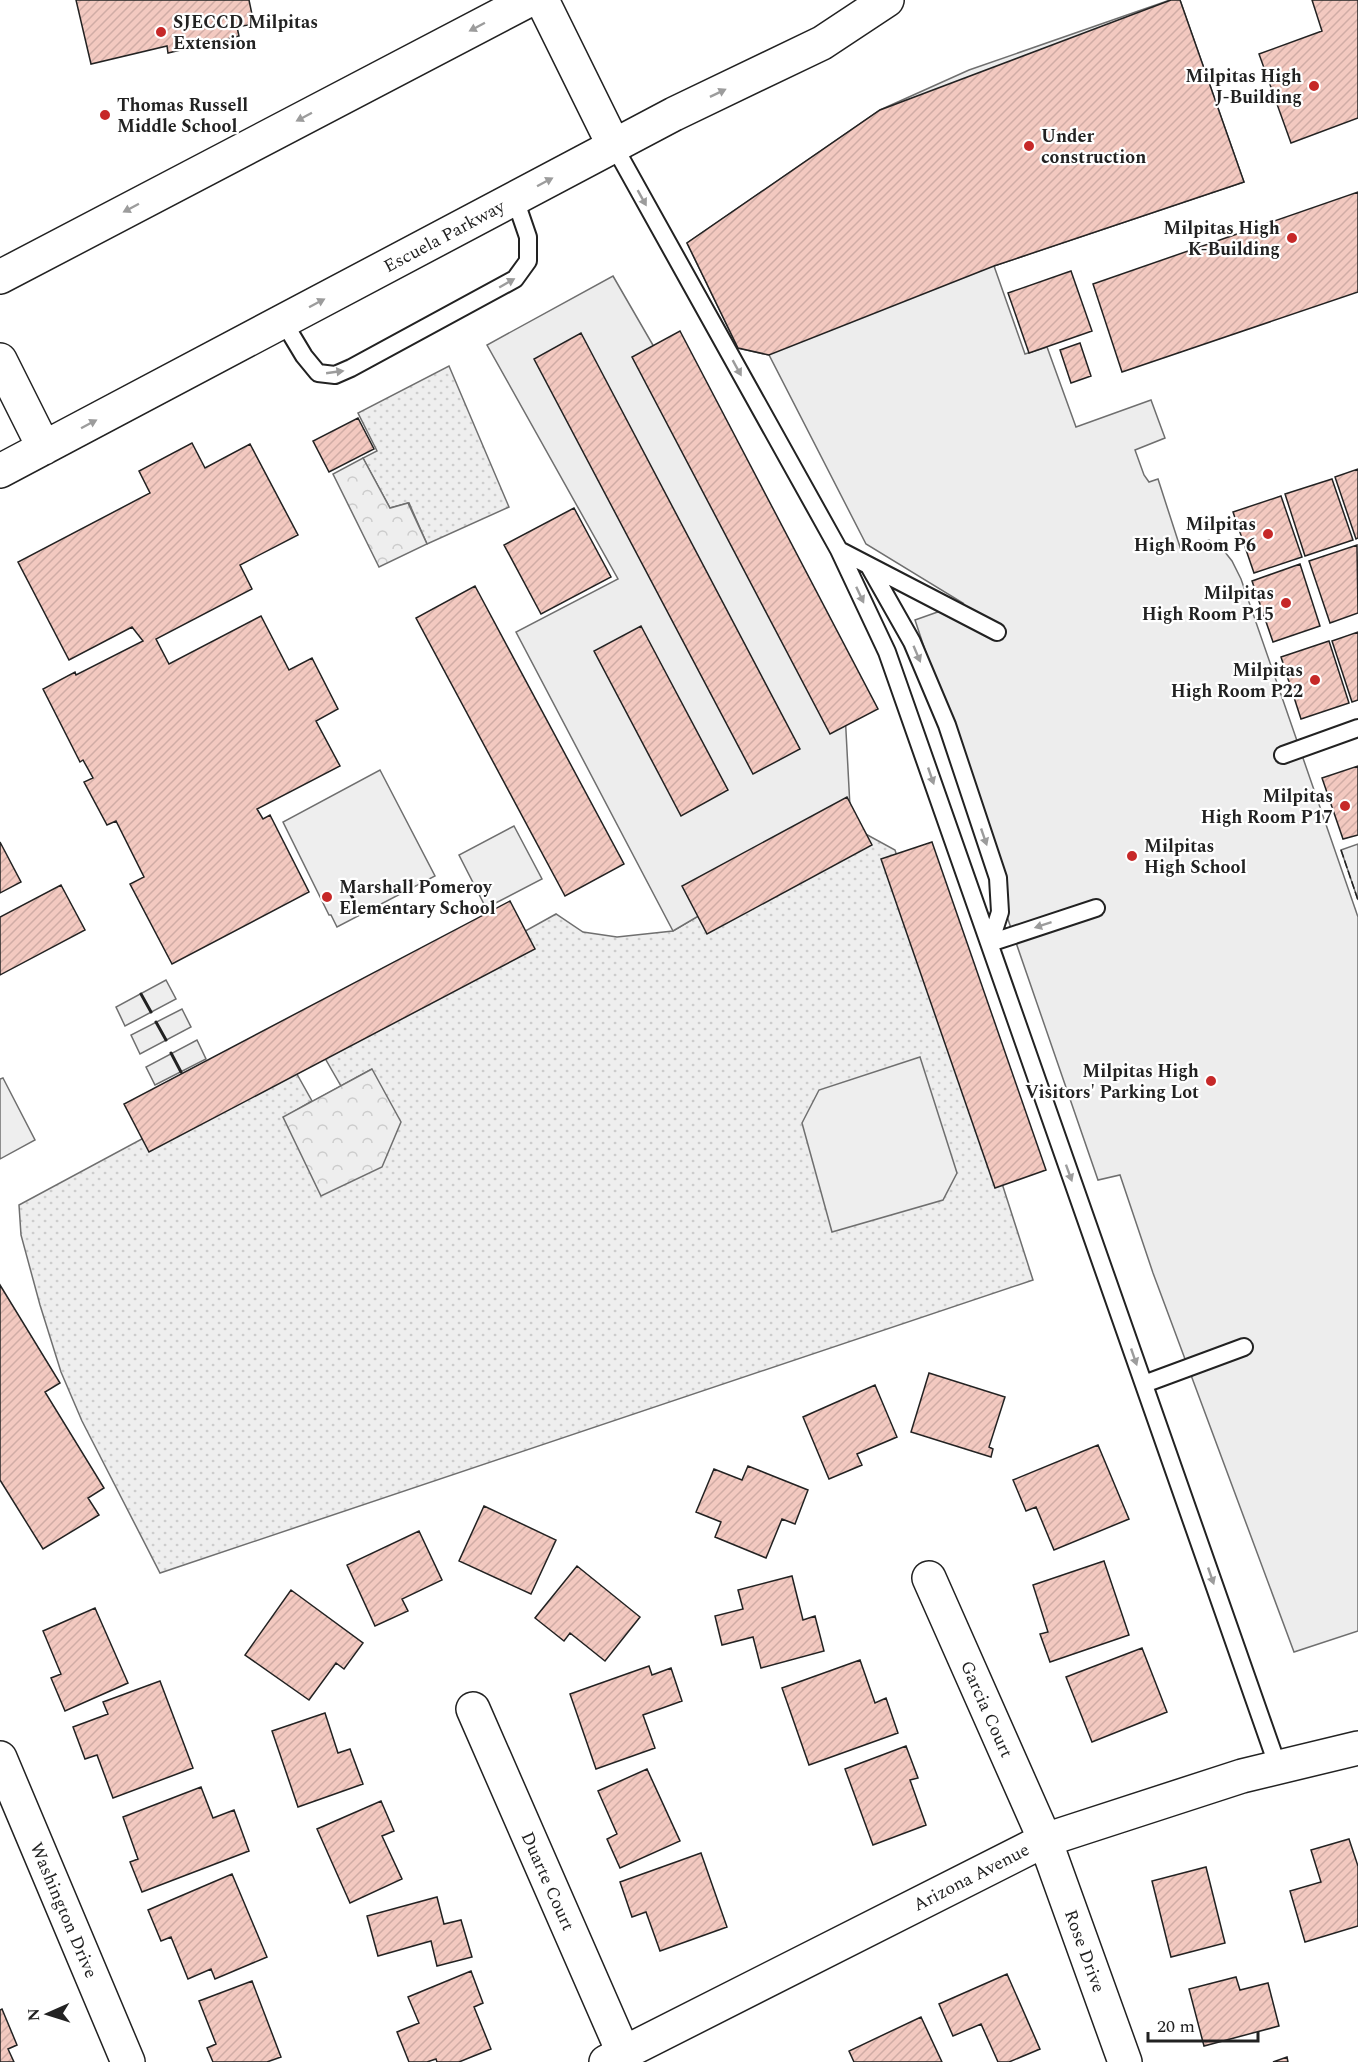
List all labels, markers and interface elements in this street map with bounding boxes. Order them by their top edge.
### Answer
place label: SJECCD Milpitas Extension [173,9,318,57]
one-way arrow [468,22,485,32]
marker: SJECCD Milpitas Extension [154,25,168,39]
place label: Milpitas High J-Building [1185,63,1302,111]
marker: Milpitas High J-Building [1307,79,1321,93]
one-way arrow [710,88,727,98]
place label: Thomas Russell Middle School [117,92,248,140]
marker: Thomas Russell Middle School [98,108,112,122]
one-way arrow [295,112,313,122]
place label: Under construction [1041,123,1146,171]
marker: Under construction [1022,139,1036,153]
one-way arrow [536,178,554,188]
one-way arrow [637,189,647,206]
street label: Escuela Parkway [379,193,511,280]
one-way arrow [123,203,140,213]
place label: Milpitas High K-Building [1163,215,1280,263]
marker: Milpitas High K-Building [1285,231,1299,245]
one-way arrow [499,277,515,288]
one-way arrow [309,298,326,308]
one-way arrow [731,360,742,376]
one-way arrow [326,367,345,376]
one-way arrow [81,419,98,429]
place label: Milpitas High Room P6 [1134,511,1256,559]
marker: Milpitas High Room P6 [1261,527,1275,541]
place label: Milpitas High Room P15 [1142,580,1274,628]
one-way arrow [855,586,864,603]
marker: Milpitas High Room P15 [1279,596,1293,610]
one-way arrow [912,645,922,663]
place label: Milpitas High Room P22 [1171,657,1303,705]
marker: Milpitas High Room P22 [1308,673,1322,687]
one-way arrow [926,767,936,785]
place label: Milpitas High Room P17 [1201,783,1333,831]
marker: Milpitas High Room P17 [1338,799,1352,813]
one-way arrow [980,828,989,846]
place label: Milpitas High School [1144,833,1246,881]
marker: Milpitas High School [1125,849,1139,863]
place label: Marshall Pomeroy Elementary School [339,874,496,922]
marker: Marshall Pomeroy Elementary School [320,890,334,904]
one-way arrow [1034,921,1052,931]
place label: Milpitas High Visitors' Parking Lot [1025,1058,1199,1106]
marker: Milpitas High Visitors' Parking Lot [1204,1074,1218,1088]
one-way arrow [1064,1164,1074,1182]
one-way arrow [1129,1348,1139,1366]
one-way arrow [1207,1567,1217,1585]
street label: Garcia Court [953,1656,1020,1762]
street label: Duarte Court [514,1827,581,1935]
street label: Arizona Avenue [908,1836,1034,1918]
street label: Washington Drive [23,1838,104,1982]
street label: Rose Drive [1057,1906,1112,1997]
north arrow [18,1984,78,2044]
scale bar [1148,2005,1258,2043]
text: N [22,2008,46,2022]
text: 20 m [1157,2013,1195,2040]

